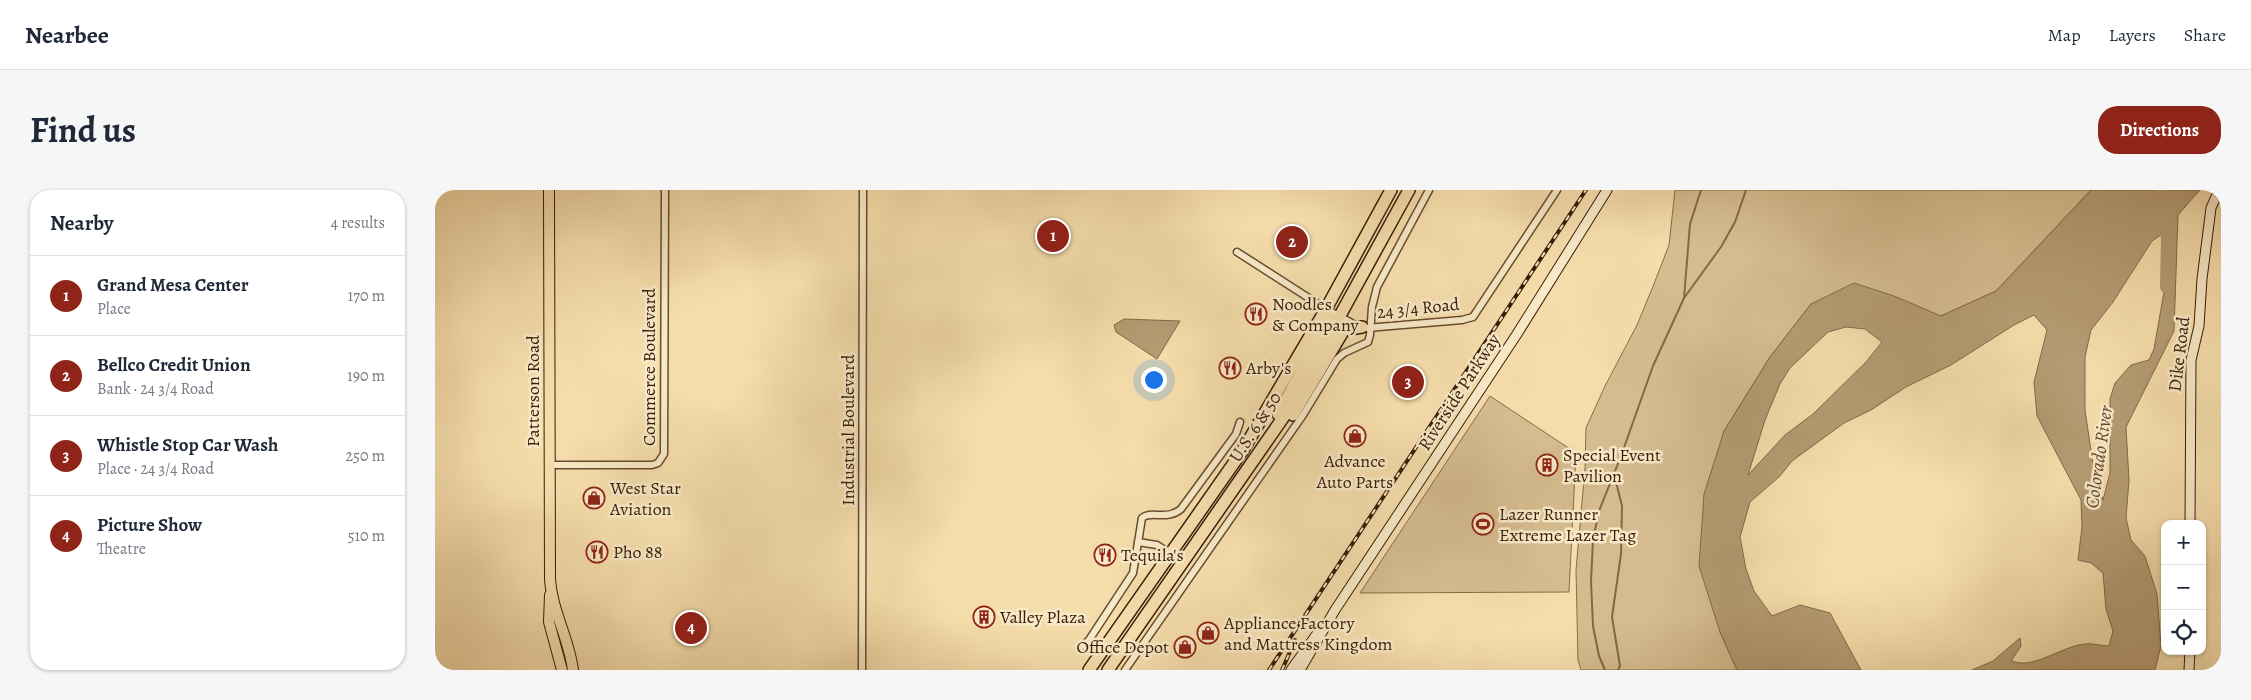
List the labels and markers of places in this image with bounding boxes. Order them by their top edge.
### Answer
pin: 1 [1037,217,1069,255]
pin: 2 [1276,223,1308,261]
place label: Noodles & Company [1272,292,1359,337]
restaurant icon: Noodles & Company [1244,302,1268,326]
restaurant icon: Arby's [1218,356,1242,380]
place label: Arby's [1245,356,1291,380]
pin: 3 [1392,363,1424,401]
shop icon: Advance Auto Parts [1343,424,1367,448]
place label: Special Event Pavilion [1563,443,1661,488]
place label: Advance Auto Parts [1316,449,1393,494]
building icon: Special Event Pavilion [1535,453,1559,477]
place label: West Star Aviation [609,476,681,521]
shop icon: West Star Aviation [582,486,606,510]
place label: Lazer Runner Extreme Lazer Tag [1499,502,1636,547]
sports icon: Lazer Runner Extreme Lazer Tag [1471,512,1495,536]
restaurant icon: Pho 88 [585,540,609,564]
place label: Pho 88 [613,540,663,564]
restaurant icon: Tequila's [1093,543,1117,567]
place label: Tequila's [1121,543,1184,567]
building icon: Valley Plaza [972,605,996,629]
place label: Valley Plaza [999,605,1086,629]
pin: 4 [675,609,707,647]
place label: Appliance Factory and Mattress Kingdom [1223,611,1393,656]
shop icon: Appliance Factory and Mattress Kingdom [1196,621,1220,645]
place label: Office Depot [1076,635,1169,659]
shop icon: Office Depot [1173,635,1197,659]

